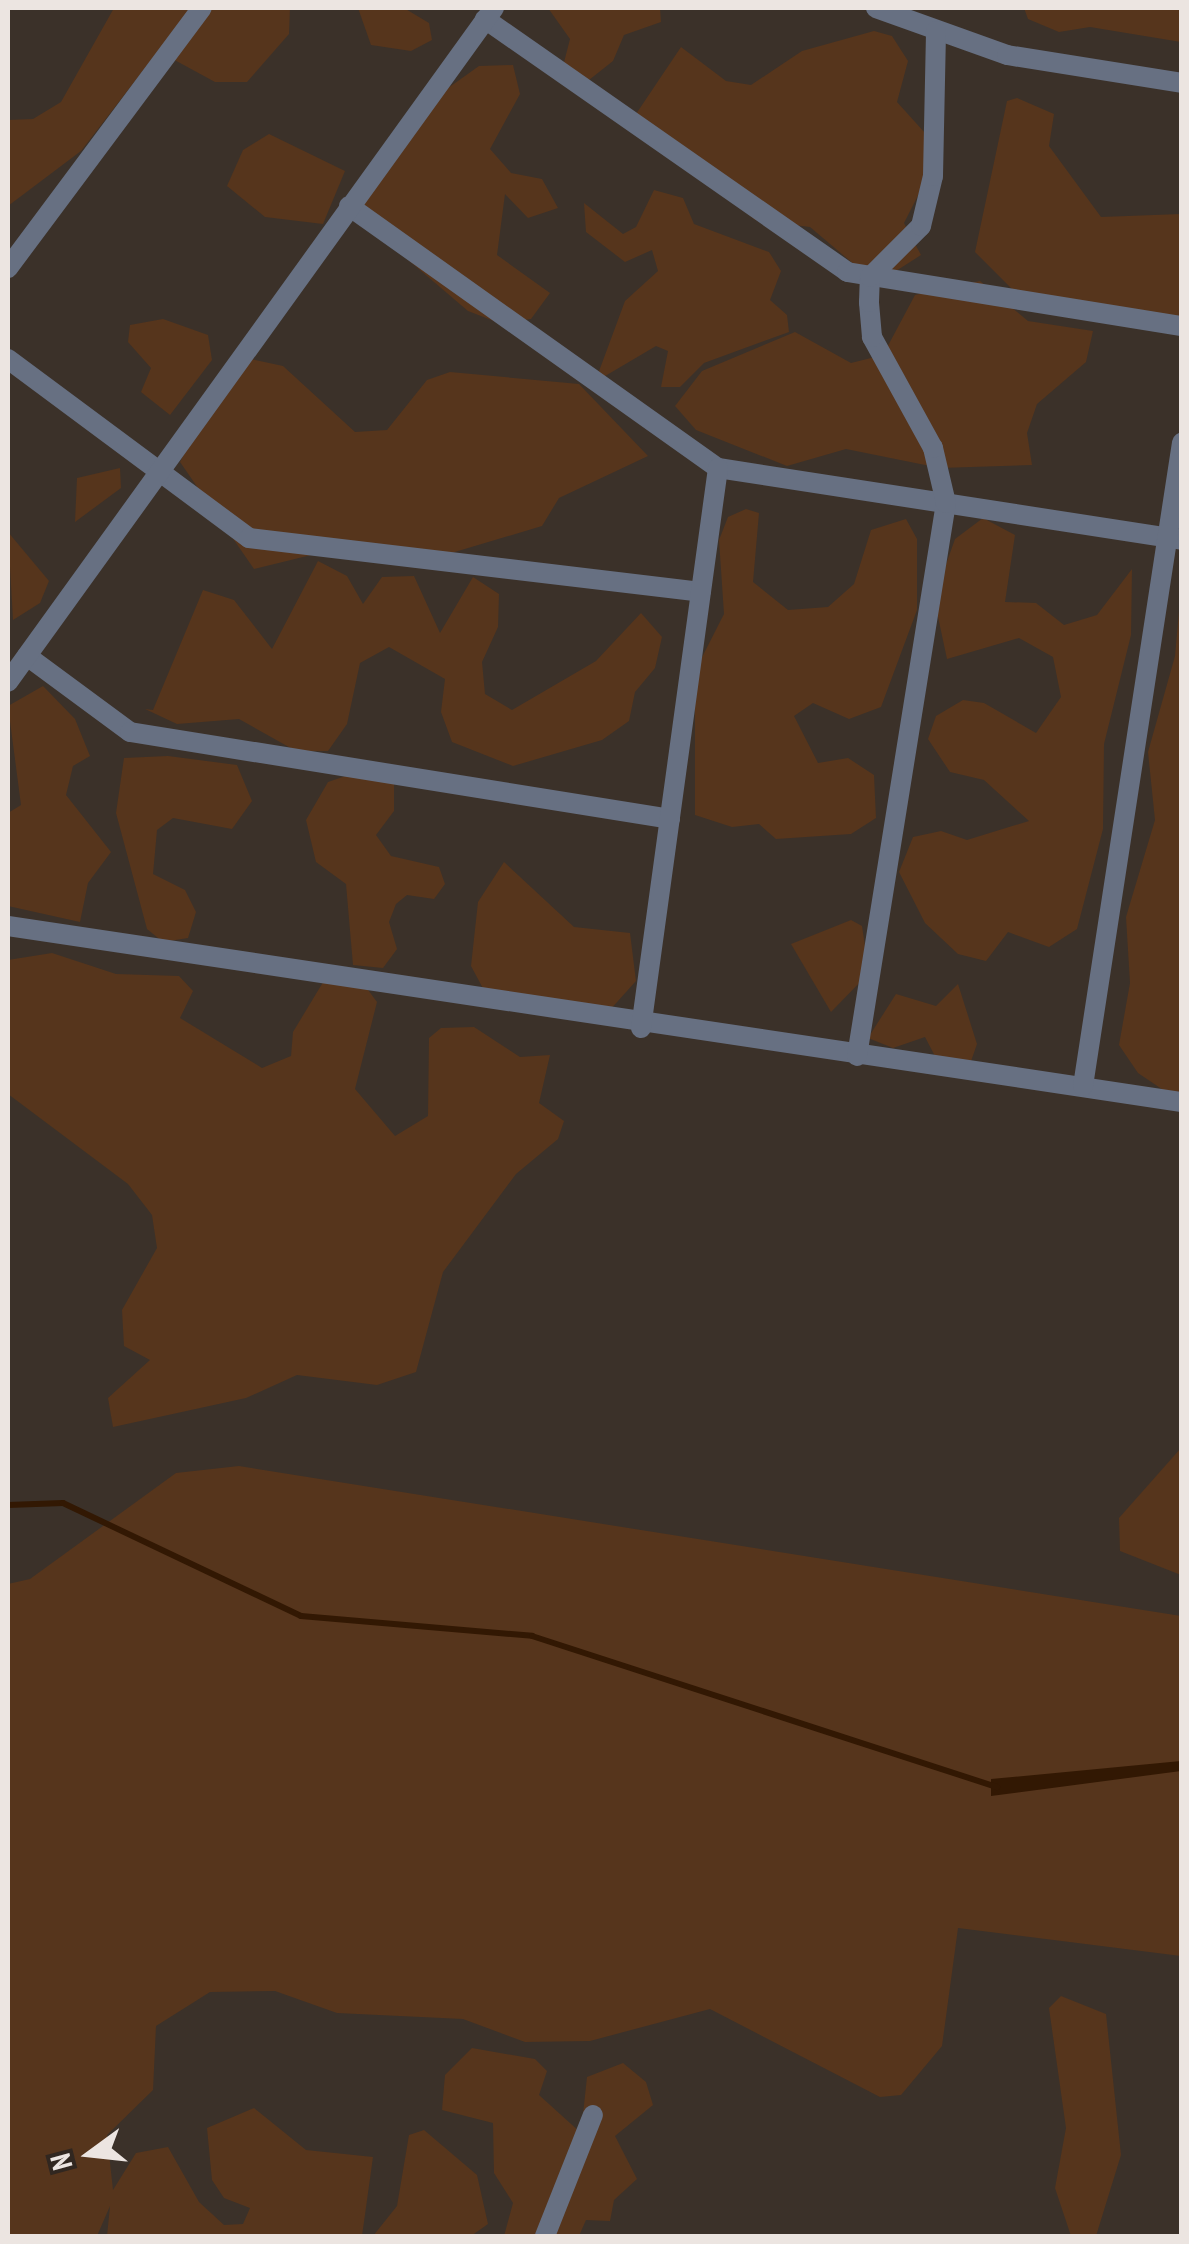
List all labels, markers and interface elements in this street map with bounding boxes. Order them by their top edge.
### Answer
north arrow [40,2104,140,2204]
text: N [41,2150,80,2174]

